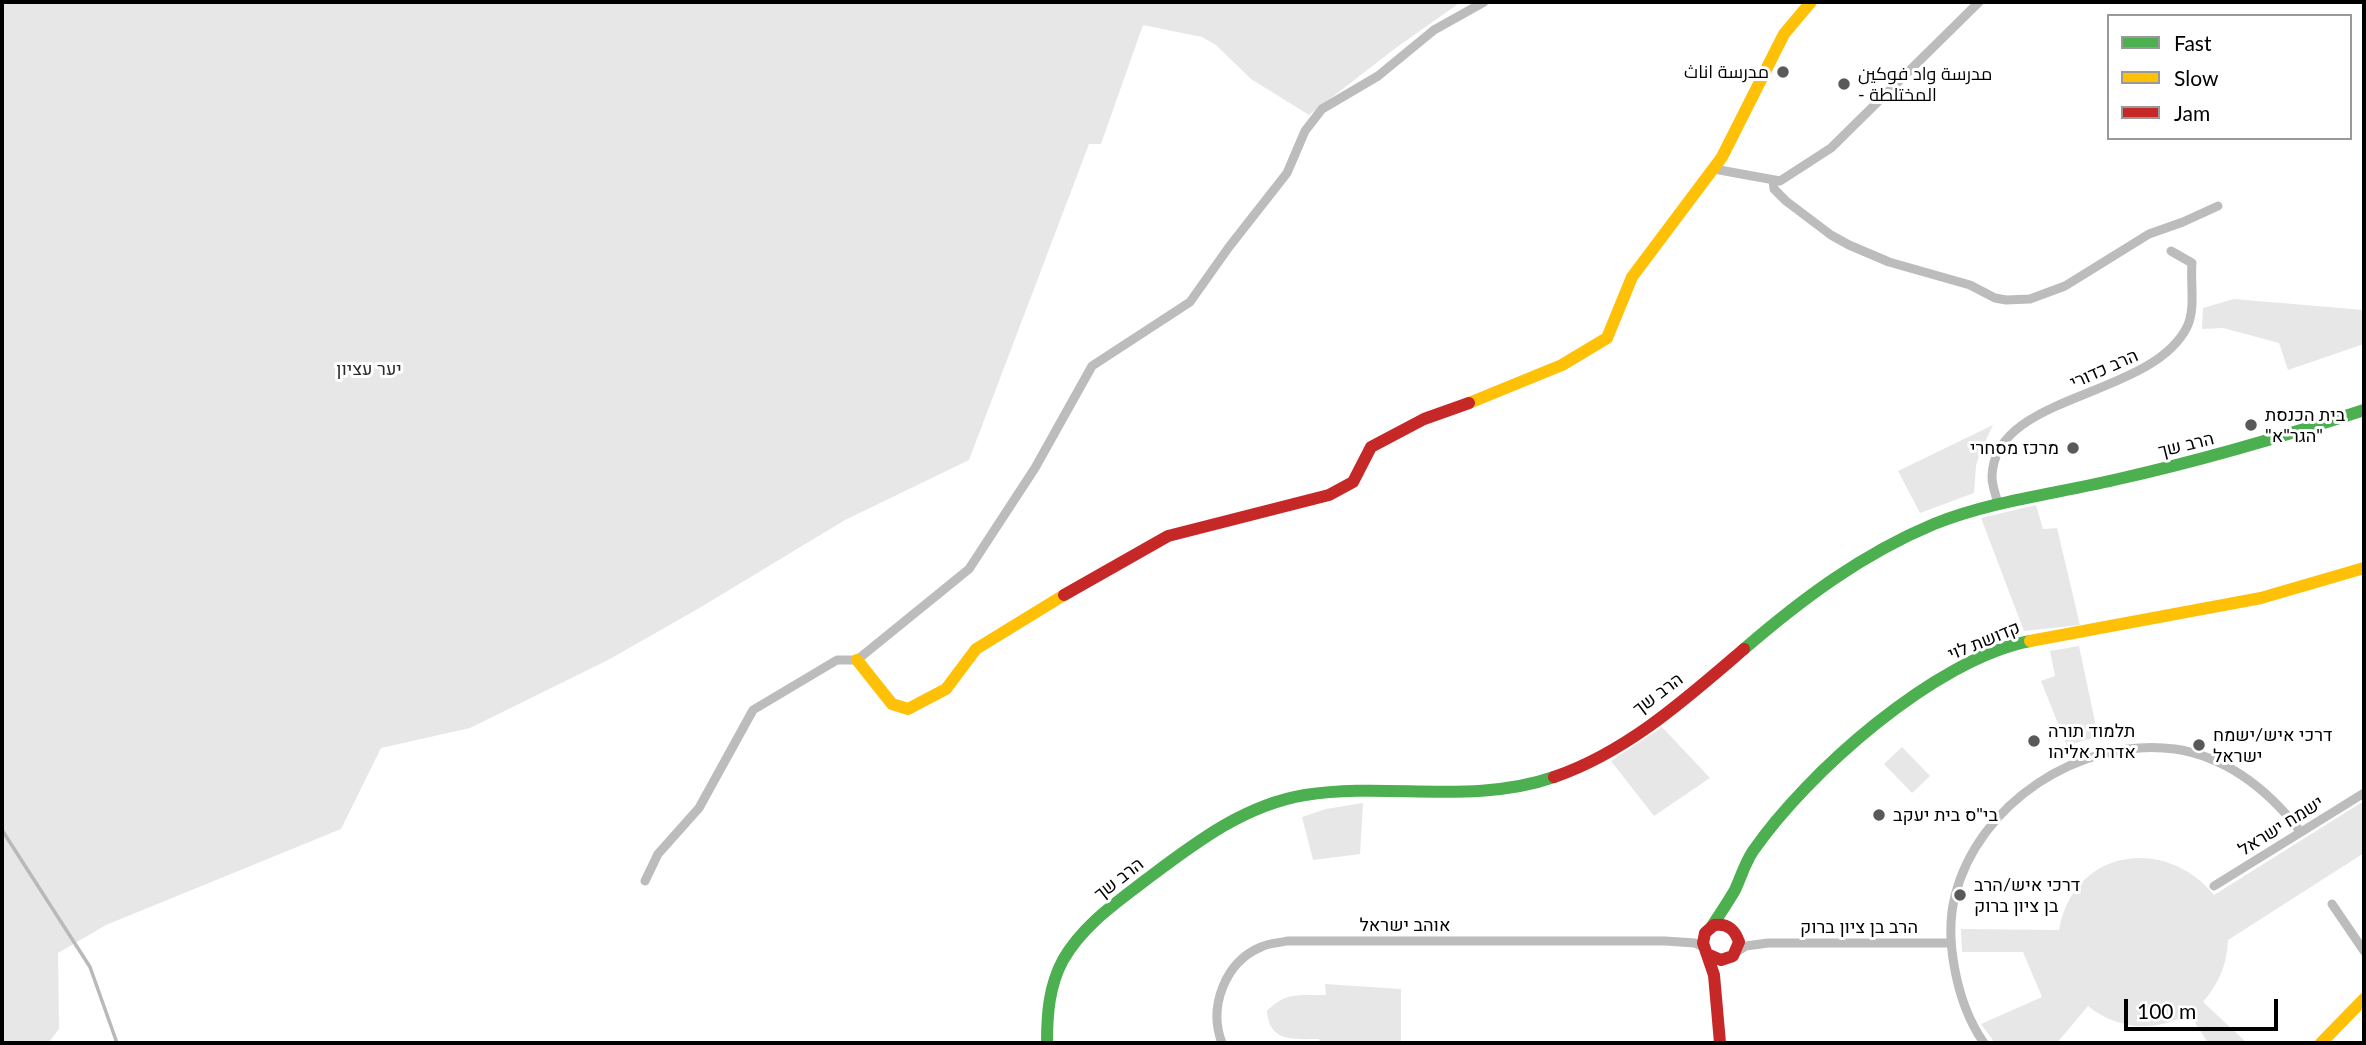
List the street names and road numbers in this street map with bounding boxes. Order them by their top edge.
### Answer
street label: הרב כדורי [2067,344,2141,394]
street label: הרב שך [2156,428,2216,462]
street label: קדושת לוי [1945,617,2023,665]
street label: הרב שך [1629,668,1687,720]
street label: ישמח ישראל [2235,791,2327,861]
street label: הרב שך [1090,853,1148,905]
street label: אוהב ישראל [1360,914,1450,936]
street label: הרב בן ציון ברוק [1800,916,1918,938]

